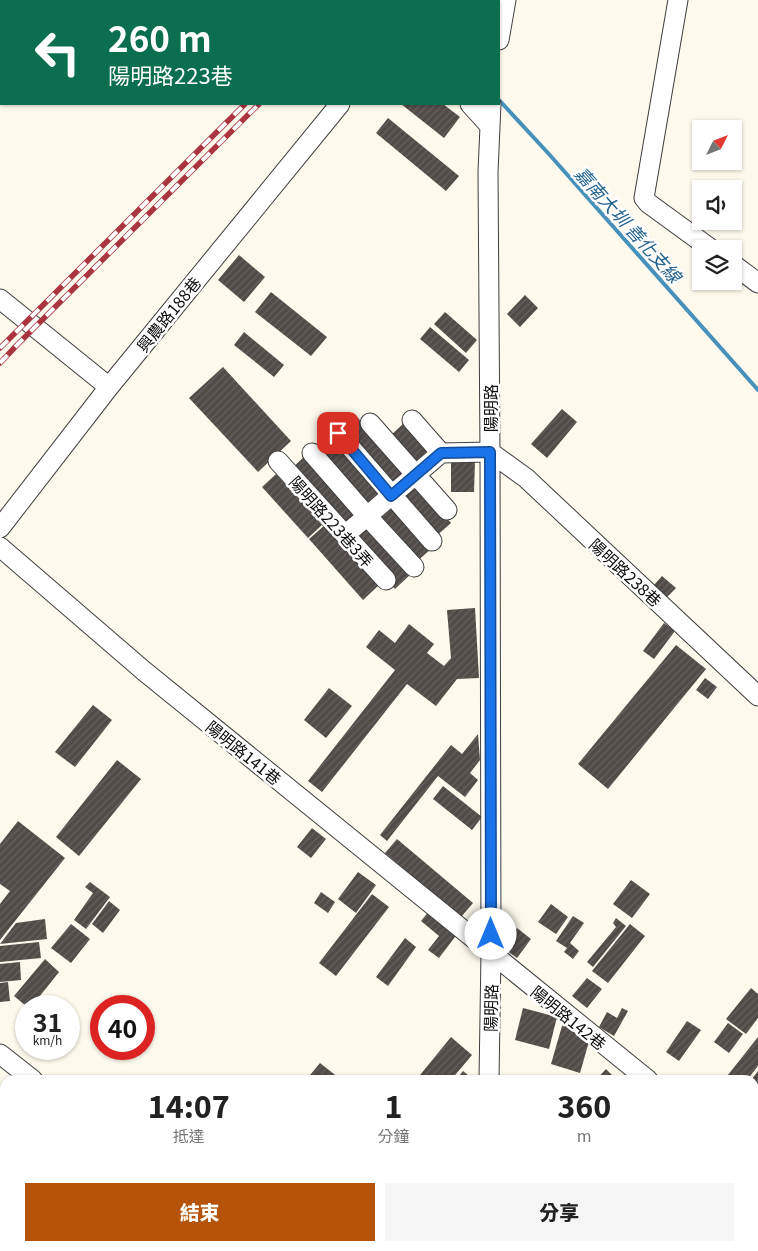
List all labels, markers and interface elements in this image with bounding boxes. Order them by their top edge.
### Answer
text: 260 m [108,11,212,62]
icon: left [25,20,90,85]
text: 陽明路223巷 [108,58,233,90]
north arrow [692,120,742,170]
map controls [692,120,742,290]
water label: 嘉南大圳 善化支線 [570,160,690,289]
button: sound [692,180,742,230]
button: layers [692,240,742,290]
street label: 興農路188巷 [130,271,206,357]
street label: 陽明路 [478,384,502,432]
pin [317,412,359,454]
icon: arrive [324,419,352,447]
street label: 陽明路223巷3弄 [284,470,380,572]
street label: 陽明路238巷 [585,532,667,612]
street label: 陽明路141巷 [201,714,287,790]
position arrow [464,907,516,959]
street label: 陽明路142巷 [526,979,612,1055]
street label: 陽明路 [478,984,502,1032]
speed limit sign: 40 [90,995,155,1060]
text: 31 [33,1003,62,1039]
text: km/h [33,1031,62,1048]
text: 14:07 [148,1083,230,1127]
text: 1 [385,1083,403,1127]
text: 360 [557,1083,611,1127]
text: 抵達 [173,1123,205,1147]
text: 分鐘 [378,1123,410,1147]
text: m [577,1123,592,1147]
button: 結束 [25,1183,375,1241]
button: 分享 [385,1183,734,1241]

